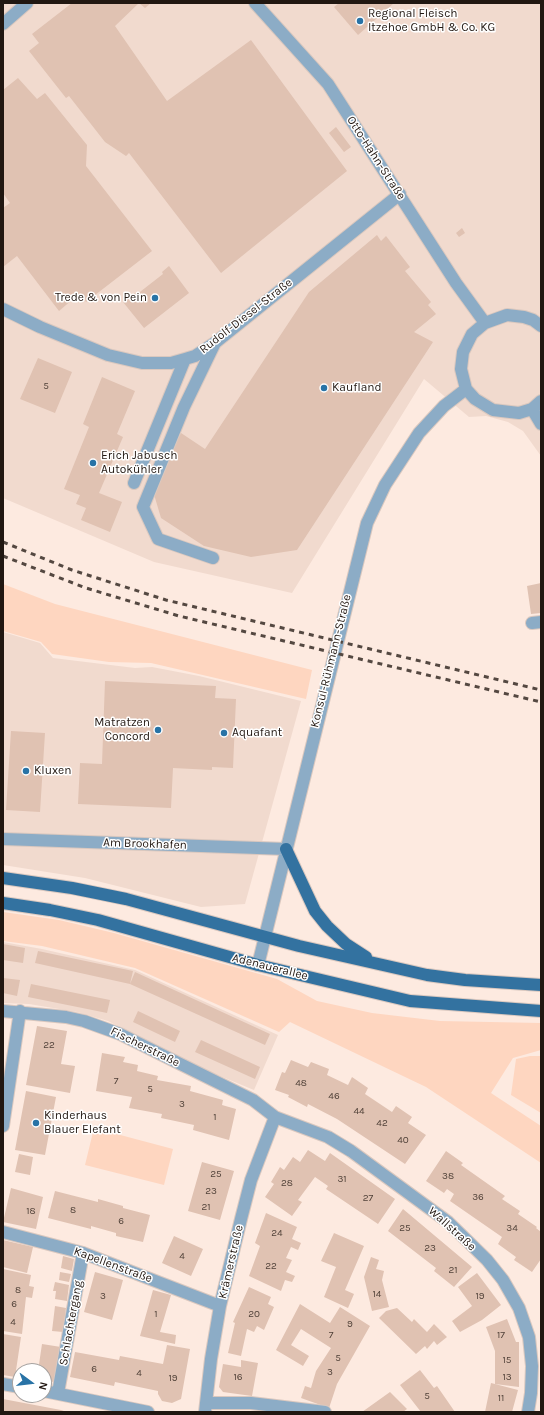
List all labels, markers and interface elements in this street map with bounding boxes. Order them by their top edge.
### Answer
place label: Regional Fleisch Itzehoe GmbH & Co. KG [368,7,495,35]
marker: Regional Fleisch Itzehoe GmbH & Co. KG [355,16,365,26]
street label: Otto-Hahn-Straße [344,113,408,203]
street label: Rudolf-Diesel-Straße [197,275,295,357]
place label: Trede & von Pein [55,291,147,305]
marker: Trede & von Pein [150,293,160,303]
house number: 5 [43,380,49,392]
place label: Kaufland [332,381,382,395]
marker: Kaufland [319,383,329,393]
place label: Erich Jabusch Autokühler [101,449,178,477]
marker: Erich Jabusch Autokühler [88,458,98,468]
street label: Konsul-Rühmann-Straße [307,593,355,729]
place label: Matratzen Concord [94,716,150,744]
marker: Matratzen Concord [153,725,163,735]
place label: Aquafant [232,726,282,740]
marker: Aquafant [219,728,229,738]
place label: Kluxen [34,764,71,778]
marker: Kluxen [21,766,31,776]
street label: Am Brookhafen [103,835,187,853]
street label: Adenauerallee [231,951,309,983]
street label: Fischerstraße [108,1024,182,1070]
house number: 22 [43,1039,55,1051]
house number: 7 [114,1075,118,1087]
house number: 48 [295,1077,307,1089]
house number: 5 [147,1083,153,1095]
house number: 46 [328,1090,340,1102]
house number: 3 [179,1098,185,1110]
house number: 44 [353,1105,365,1117]
place label: Kinderhaus Blauer Elefant [44,1109,121,1137]
house number: 1 [213,1111,217,1123]
house number: 42 [376,1117,388,1129]
marker: Kinderhaus Blauer Elefant [31,1118,41,1128]
house number: 40 [397,1134,409,1146]
house number: 25 [210,1168,222,1180]
house number: 38 [442,1170,454,1182]
house number: 31 [337,1173,347,1185]
house number: 28 [281,1177,293,1189]
house number: 23 [205,1185,217,1197]
house number: 36 [472,1191,484,1203]
house number: 27 [363,1192,373,1204]
house number: 21 [201,1201,211,1213]
house number: 8 [70,1204,76,1216]
street label: Wallstraße [425,1204,479,1254]
house number: 18 [26,1205,36,1217]
house number: 6 [118,1215,124,1227]
house number: 25 [399,1222,411,1234]
house number: 34 [506,1222,518,1234]
street label: Krämerstraße [216,1224,246,1300]
house number: 24 [271,1227,283,1239]
house number: 23 [424,1242,436,1254]
street label: Kapellenstraße [72,1244,154,1286]
house number: 4 [179,1250,185,1262]
house number: 22 [265,1260,277,1272]
house number: 21 [448,1264,458,1276]
street label: Schlachtergang [56,1279,86,1367]
house number: 8 [15,1284,21,1296]
house number: 14 [373,1288,381,1300]
house number: 3 [100,1290,106,1302]
house number: 19 [475,1290,485,1302]
house number: 6 [11,1298,17,1310]
house number: 1 [154,1308,158,1320]
house number: 20 [248,1308,260,1320]
house number: 4 [10,1316,16,1328]
house number: 9 [347,1318,353,1330]
house number: 7 [329,1329,333,1341]
house number: 17 [497,1329,505,1341]
house number: 5 [335,1352,341,1364]
house number: 15 [503,1354,511,1366]
north arrow [12,1363,52,1403]
house number: 6 [91,1363,97,1375]
house number: 3 [327,1366,333,1378]
house number: 4 [136,1367,142,1379]
house number: 16 [233,1371,243,1383]
house number: 13 [502,1371,512,1383]
house number: 19 [168,1372,178,1384]
text: N [36,1380,50,1391]
house number: 5 [424,1390,430,1402]
house number: 11 [498,1392,504,1404]

